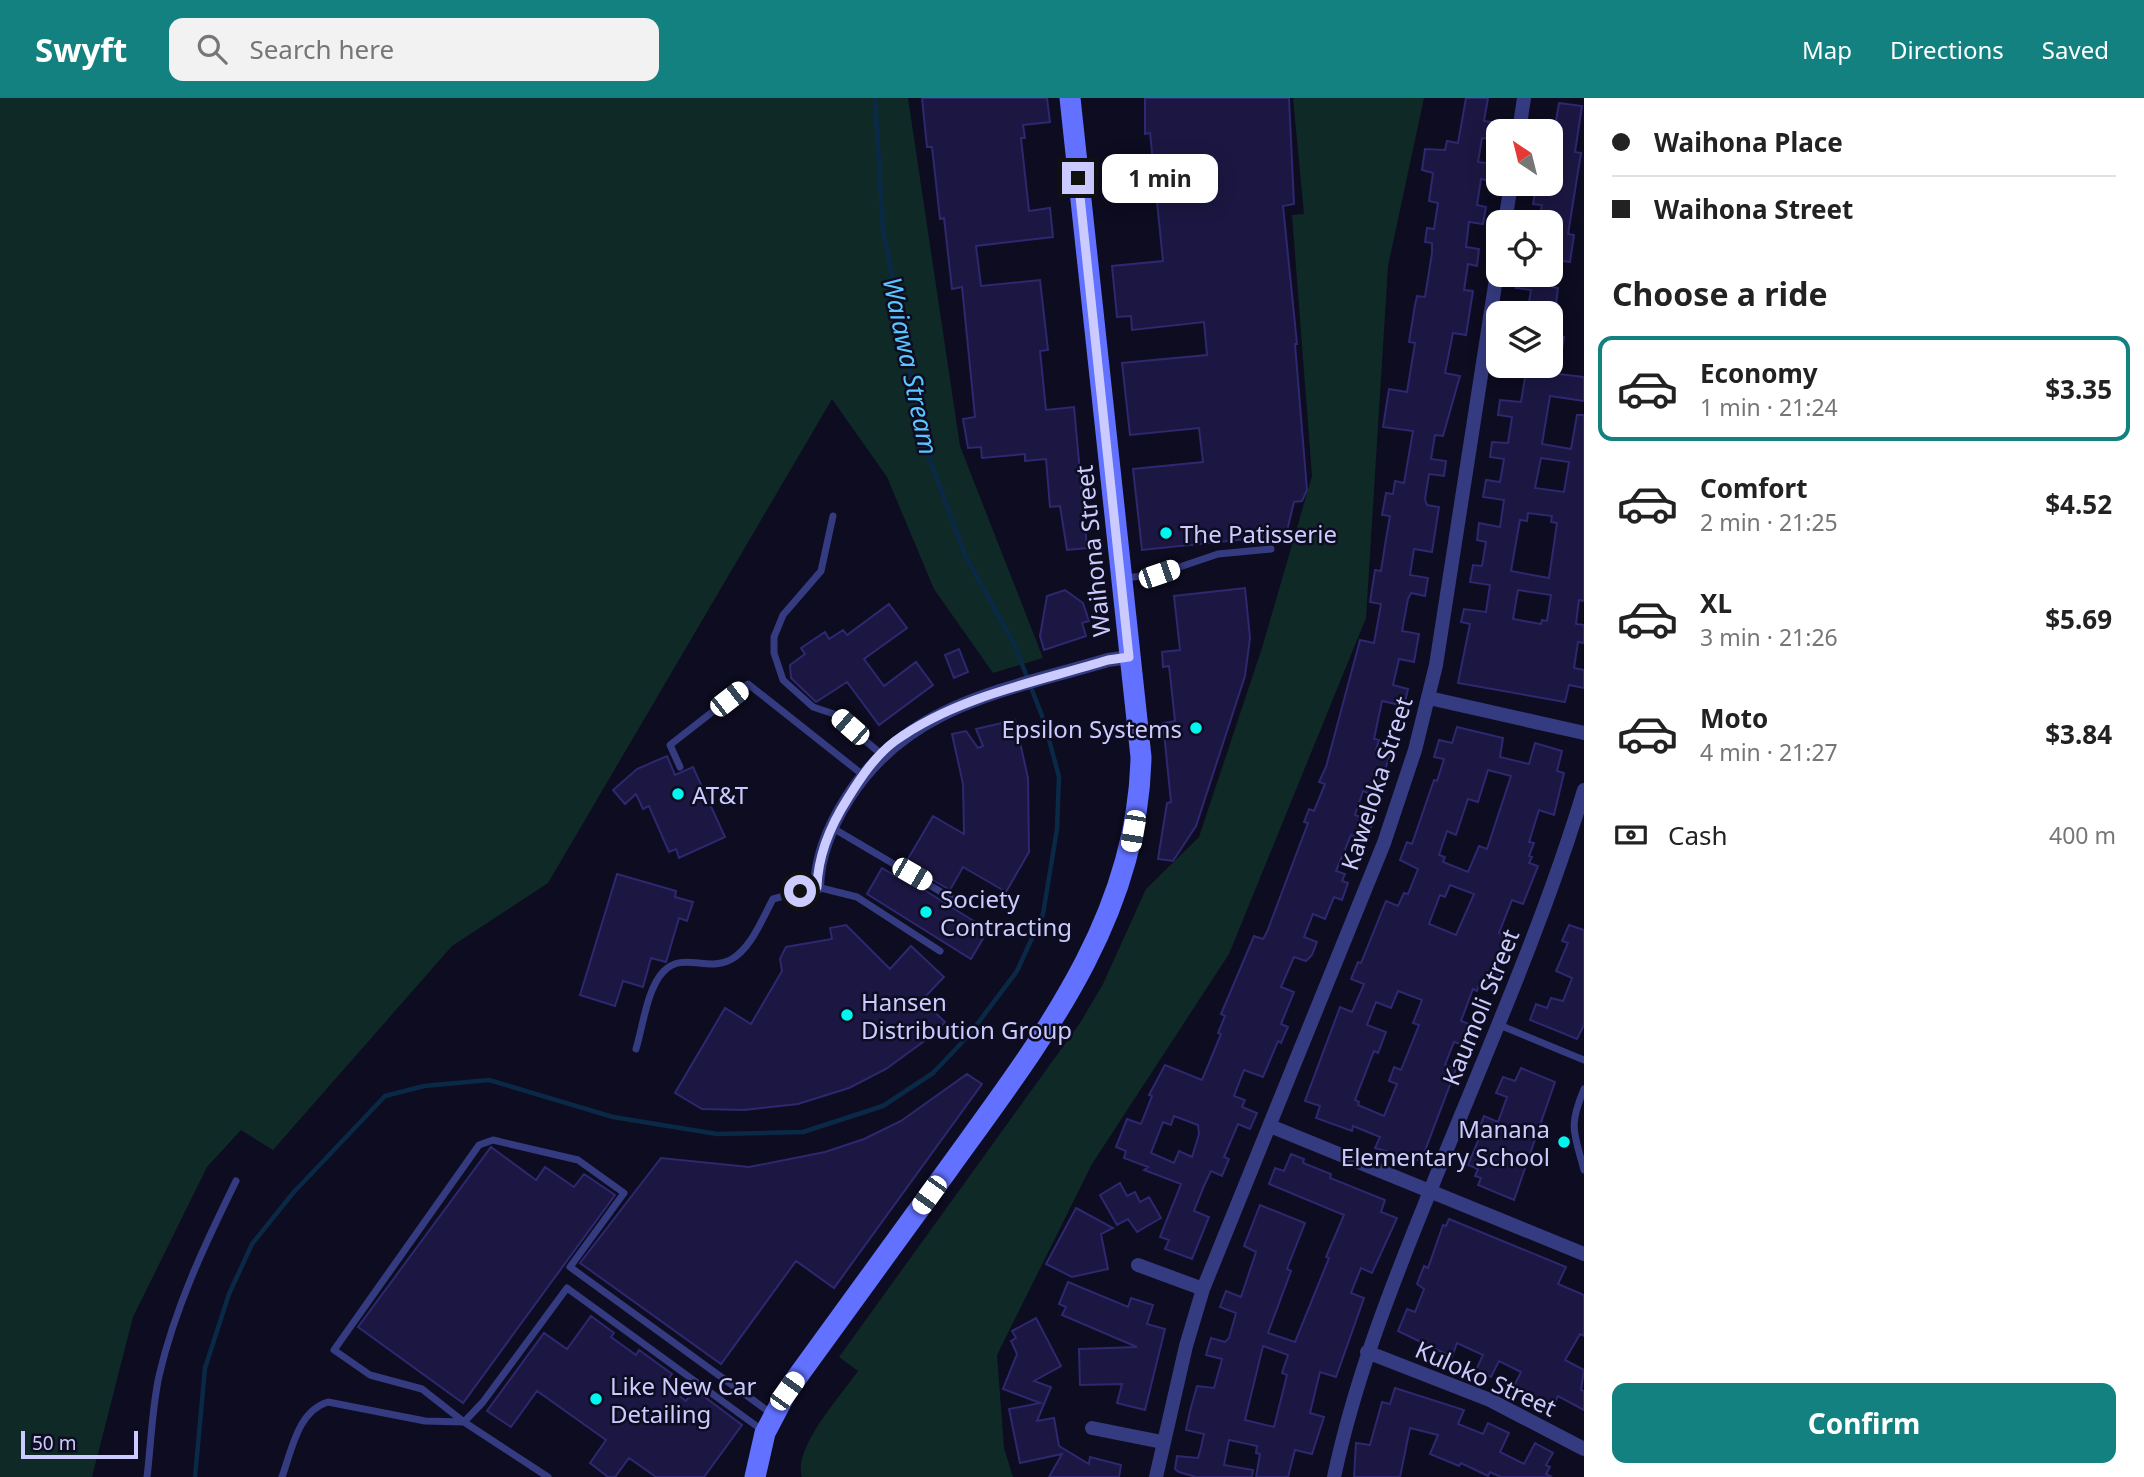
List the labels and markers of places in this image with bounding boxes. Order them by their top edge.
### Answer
place label: The Patisserie [1180,517,1337,550]
marker: The Patisserie [1158,525,1174,541]
place label: Epsilon Systems [1001,712,1182,745]
marker: Epsilon Systems [1188,720,1204,736]
place label: AT&T [692,778,749,811]
marker: AT&T [670,786,686,802]
place label: Society Contracting [940,882,1072,943]
marker: Society Contracting [918,904,934,920]
place label: Hansen Distribution Group [861,985,1072,1046]
marker: Hansen Distribution Group [839,1007,855,1023]
place label: Manana Elementary School [1341,1112,1550,1173]
marker: Manana Elementary School [1556,1134,1572,1150]
place label: Like New Car Detailing [610,1369,756,1430]
marker: Like New Car Detailing [588,1391,604,1407]

